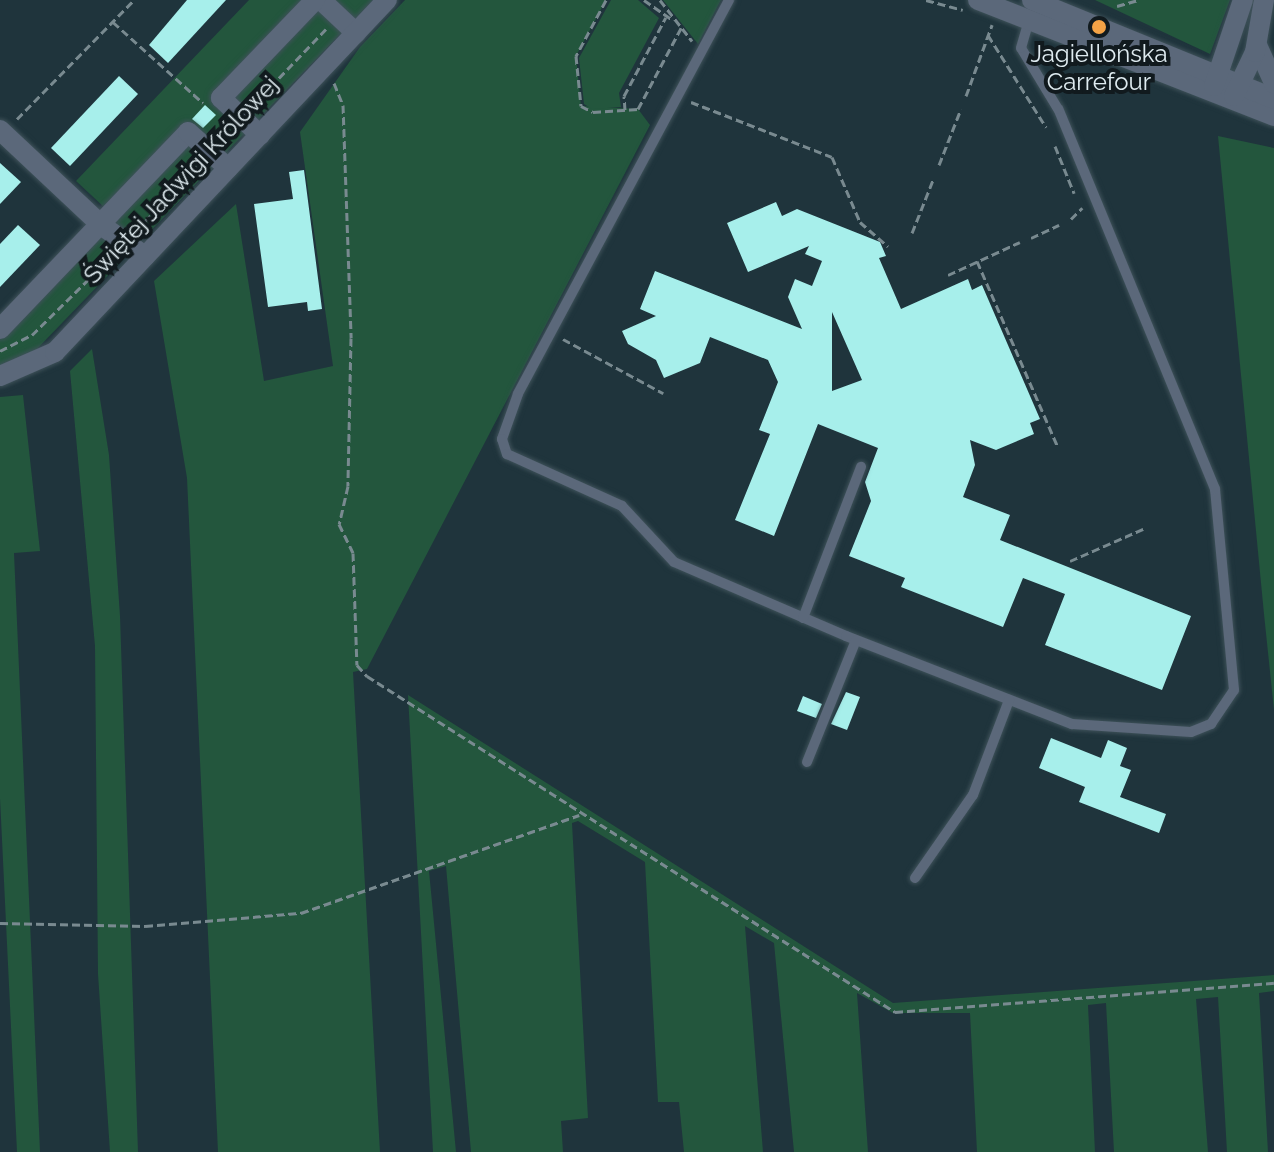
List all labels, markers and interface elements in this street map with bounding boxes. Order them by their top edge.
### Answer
marker: Jagiellońska Carrefour [1090,18,1108,36]
place label: Jagiellońska Carrefour [1030,40,1168,96]
street label: Świętej Jadwigi Królowej [77,70,285,290]

